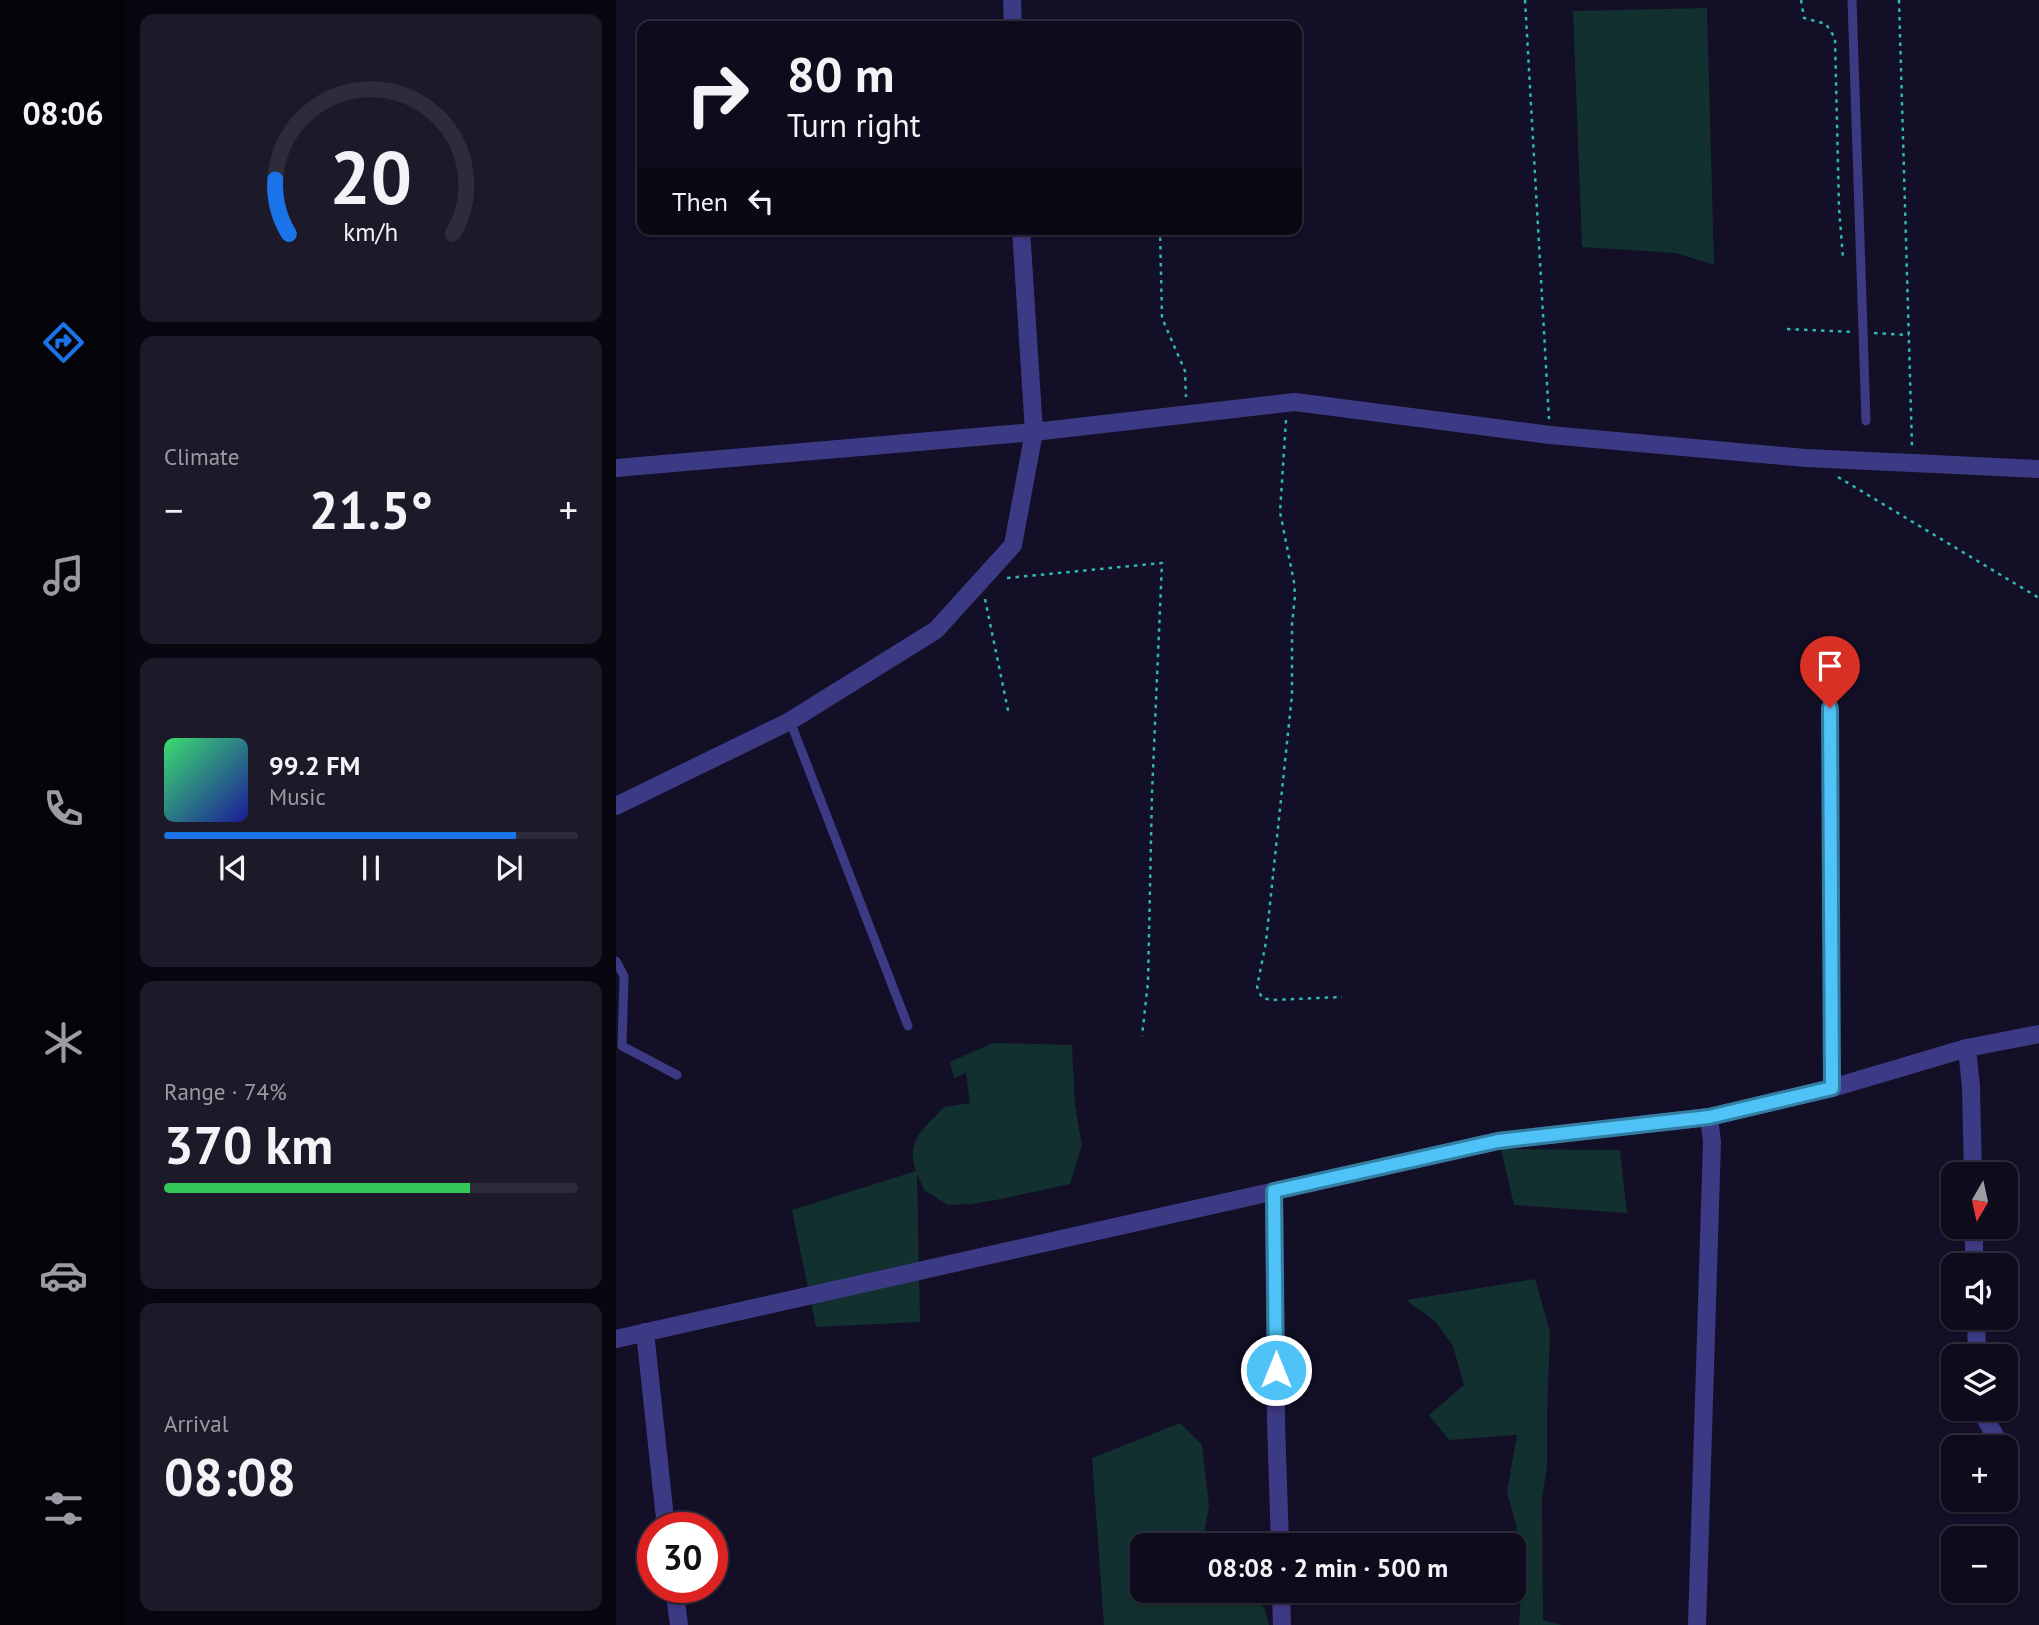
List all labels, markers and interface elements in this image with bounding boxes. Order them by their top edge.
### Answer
text: 80 m [787,42,894,106]
icon: right [672,49,763,140]
text: 08:06 [22,92,104,134]
text: Turn right [787,104,921,146]
text: 20 [330,130,412,224]
icon: left [742,182,780,220]
text: Then [672,185,728,218]
text: km/h [344,216,398,248]
icon: directions [39,318,88,367]
text: Climate [164,442,239,471]
text: 21.5° [309,476,433,543]
text: − [164,485,183,534]
text: + [559,485,578,534]
icon: music [39,551,88,600]
pin [1800,636,1860,708]
icon: arrive [1811,647,1849,685]
text: 99.2 FM [269,749,360,782]
text: Music [269,782,326,811]
icon: phone [39,784,88,833]
icon: previous [214,849,252,887]
icon: pause [352,849,390,887]
icon: next [490,849,528,887]
icon: climate [39,1018,88,1067]
text: Range · 74% [164,1077,287,1106]
text: 370 km [164,1111,333,1178]
north arrow [1941,1162,2018,1239]
map controls [1941,1162,2018,1603]
icon: car [39,1251,88,1300]
button: sound [1941,1253,2018,1330]
position arrow [1239,1333,1313,1407]
button: layers [1941,1344,2018,1421]
text: Arrival [164,1409,228,1438]
button: + [1941,1435,2018,1512]
text: 08:08 [164,1443,296,1510]
icon: filters [39,1484,88,1533]
speed limit sign: 30 [637,1512,728,1603]
button: − [1941,1526,2018,1603]
text: 08:08 · 2 min · 500 m [1208,1551,1448,1584]

